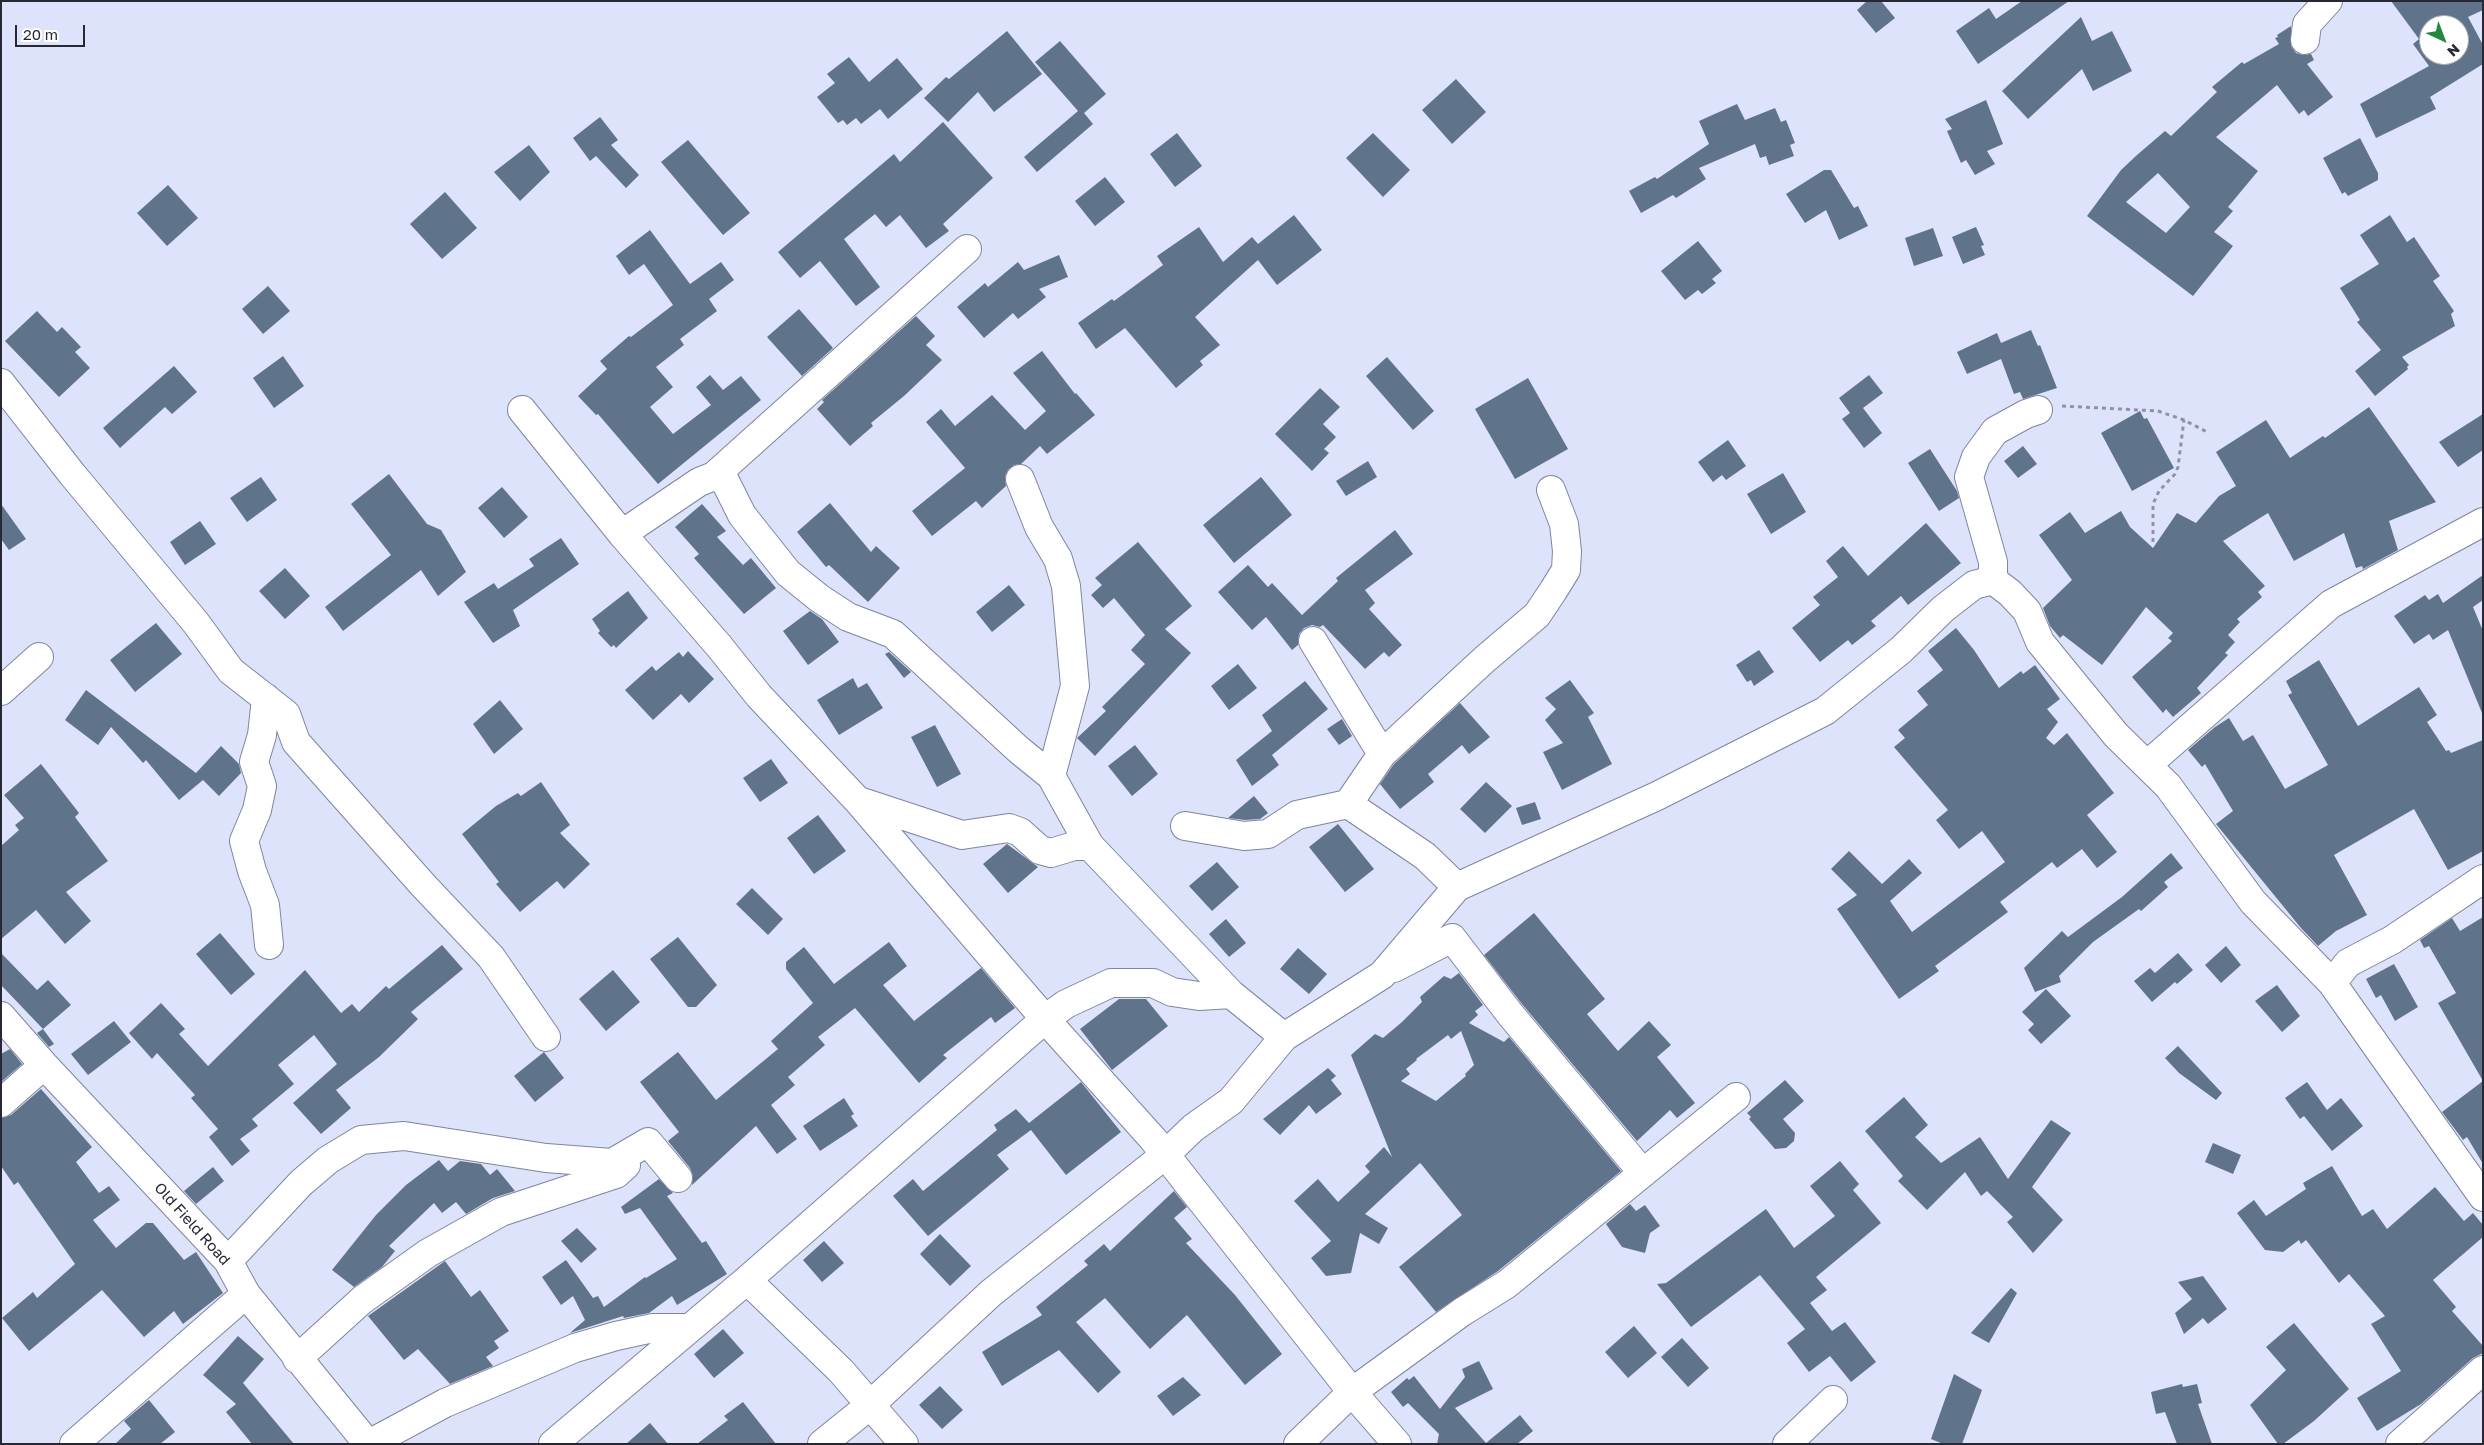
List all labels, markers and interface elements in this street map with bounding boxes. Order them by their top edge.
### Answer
scale bar [18,15,88,47]
north arrow [2419,15,2469,65]
text: 20 m [23,25,58,43]
text: N [2444,41,2464,60]
street label: Old Field Road [150,1179,234,1269]

